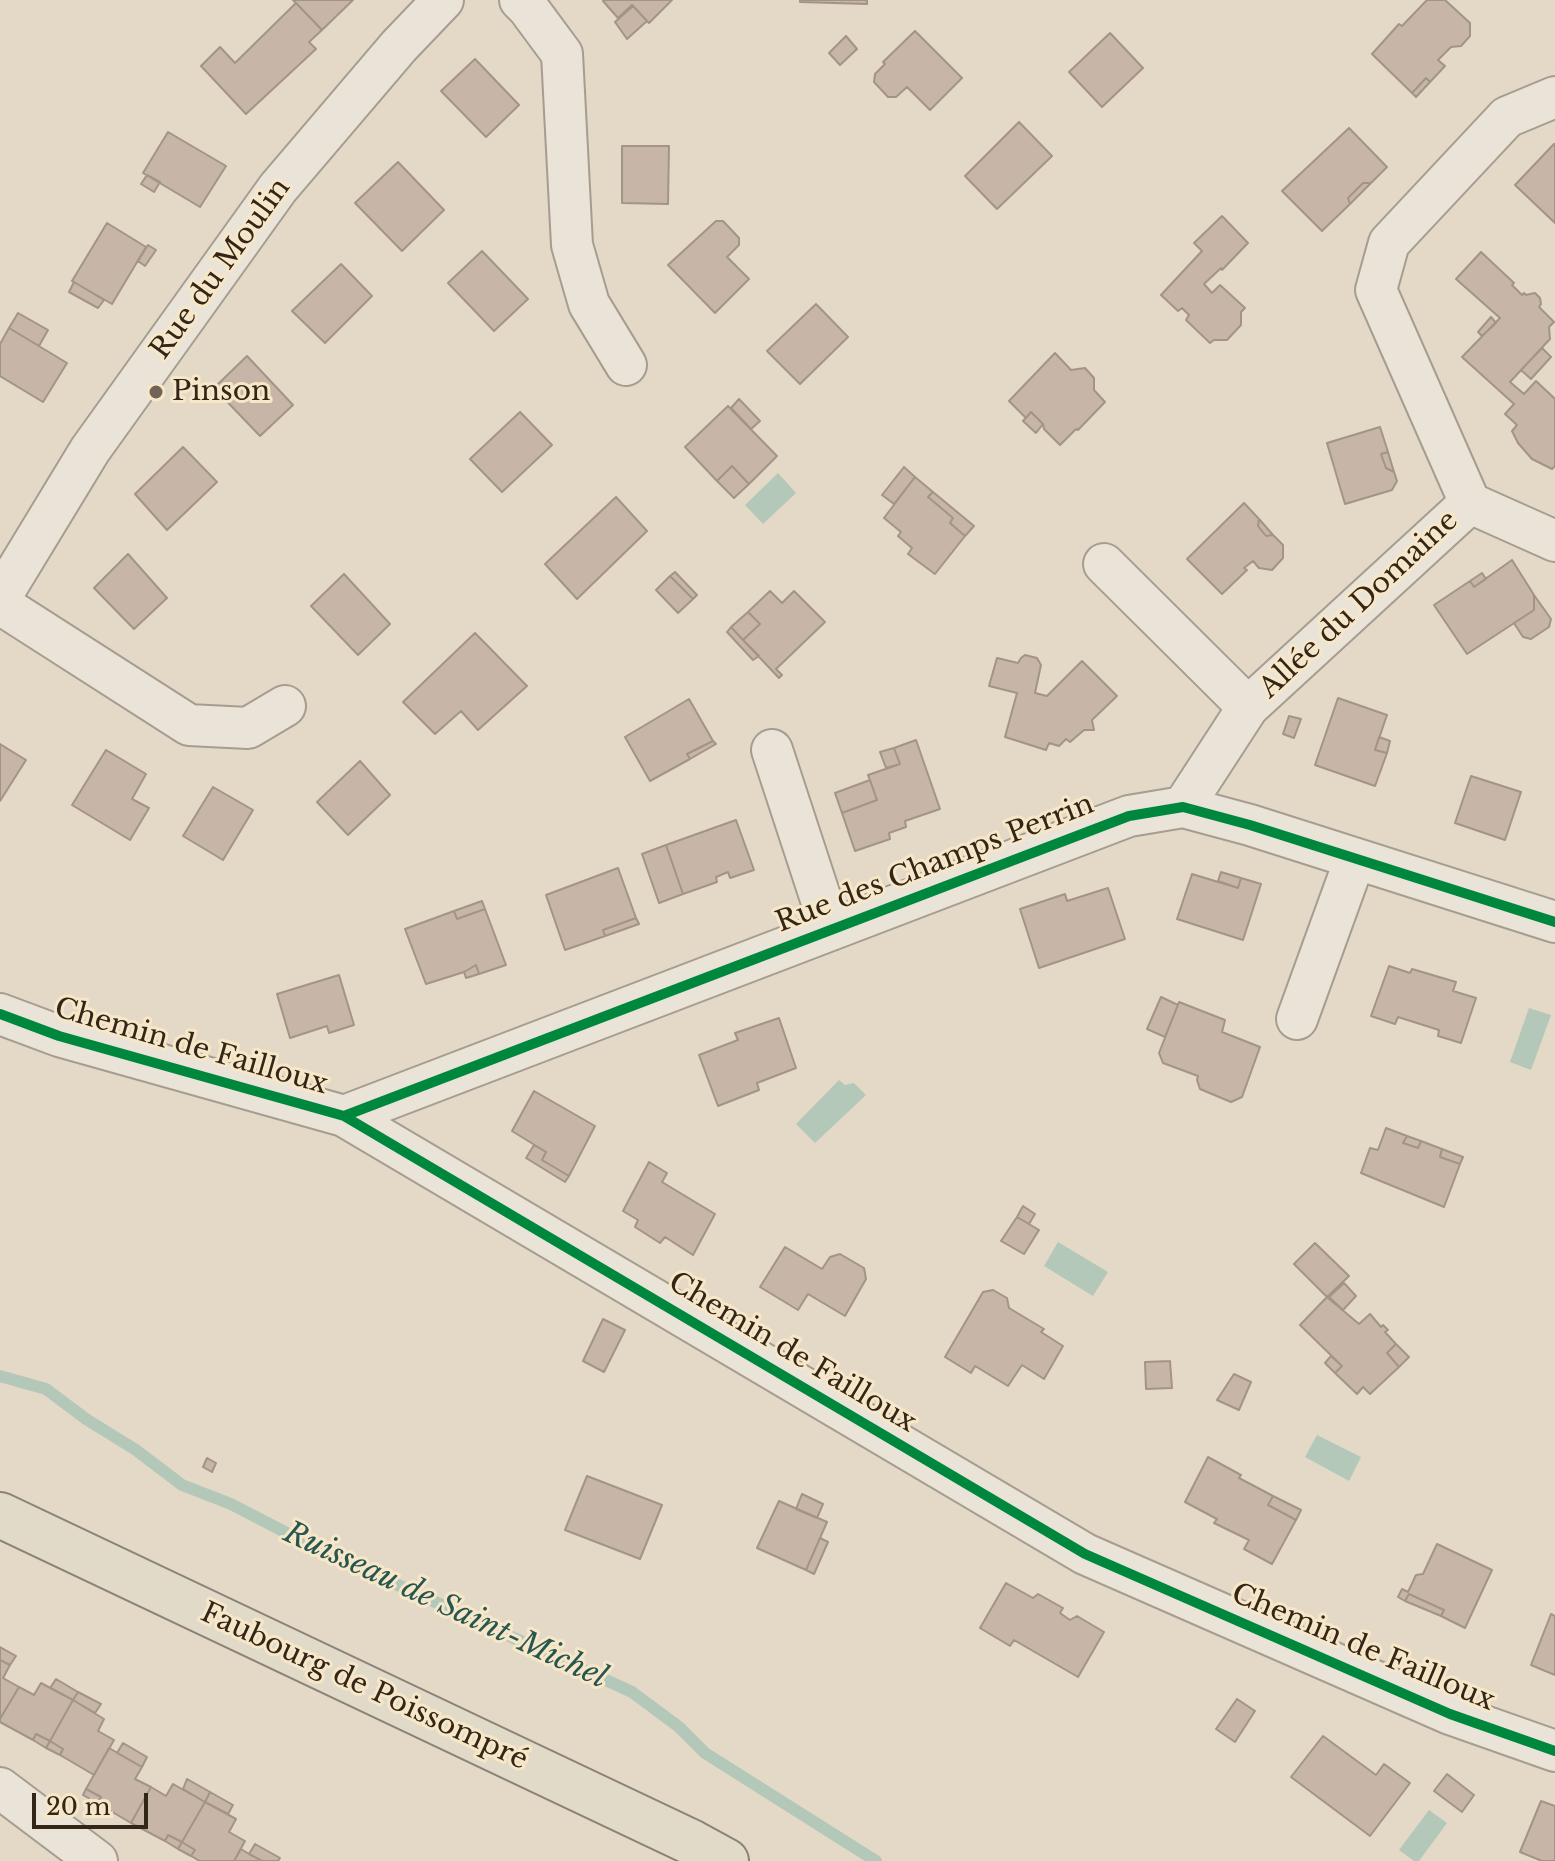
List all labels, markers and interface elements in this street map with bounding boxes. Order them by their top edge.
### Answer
street label: Rue du Moulin [144,172,298,366]
place label: Pinson [172,375,270,409]
marker: Pinson [147,383,165,401]
street label: Allée du Domaine [1253,504,1465,706]
street label: Rue des Champs Perrin [771,788,1099,940]
street label: Chemin de Failloux [50,992,332,1102]
street label: Chemin de Failloux [662,1266,922,1440]
water label: Ruisseau de Saint-Michel [278,1515,612,1697]
street label: Chemin de Failloux [1226,1577,1500,1719]
street label: Faubourg de Poissompré [195,1596,533,1778]
scale bar [36,1777,152,1827]
text: 20 m [46,1792,111,1821]

